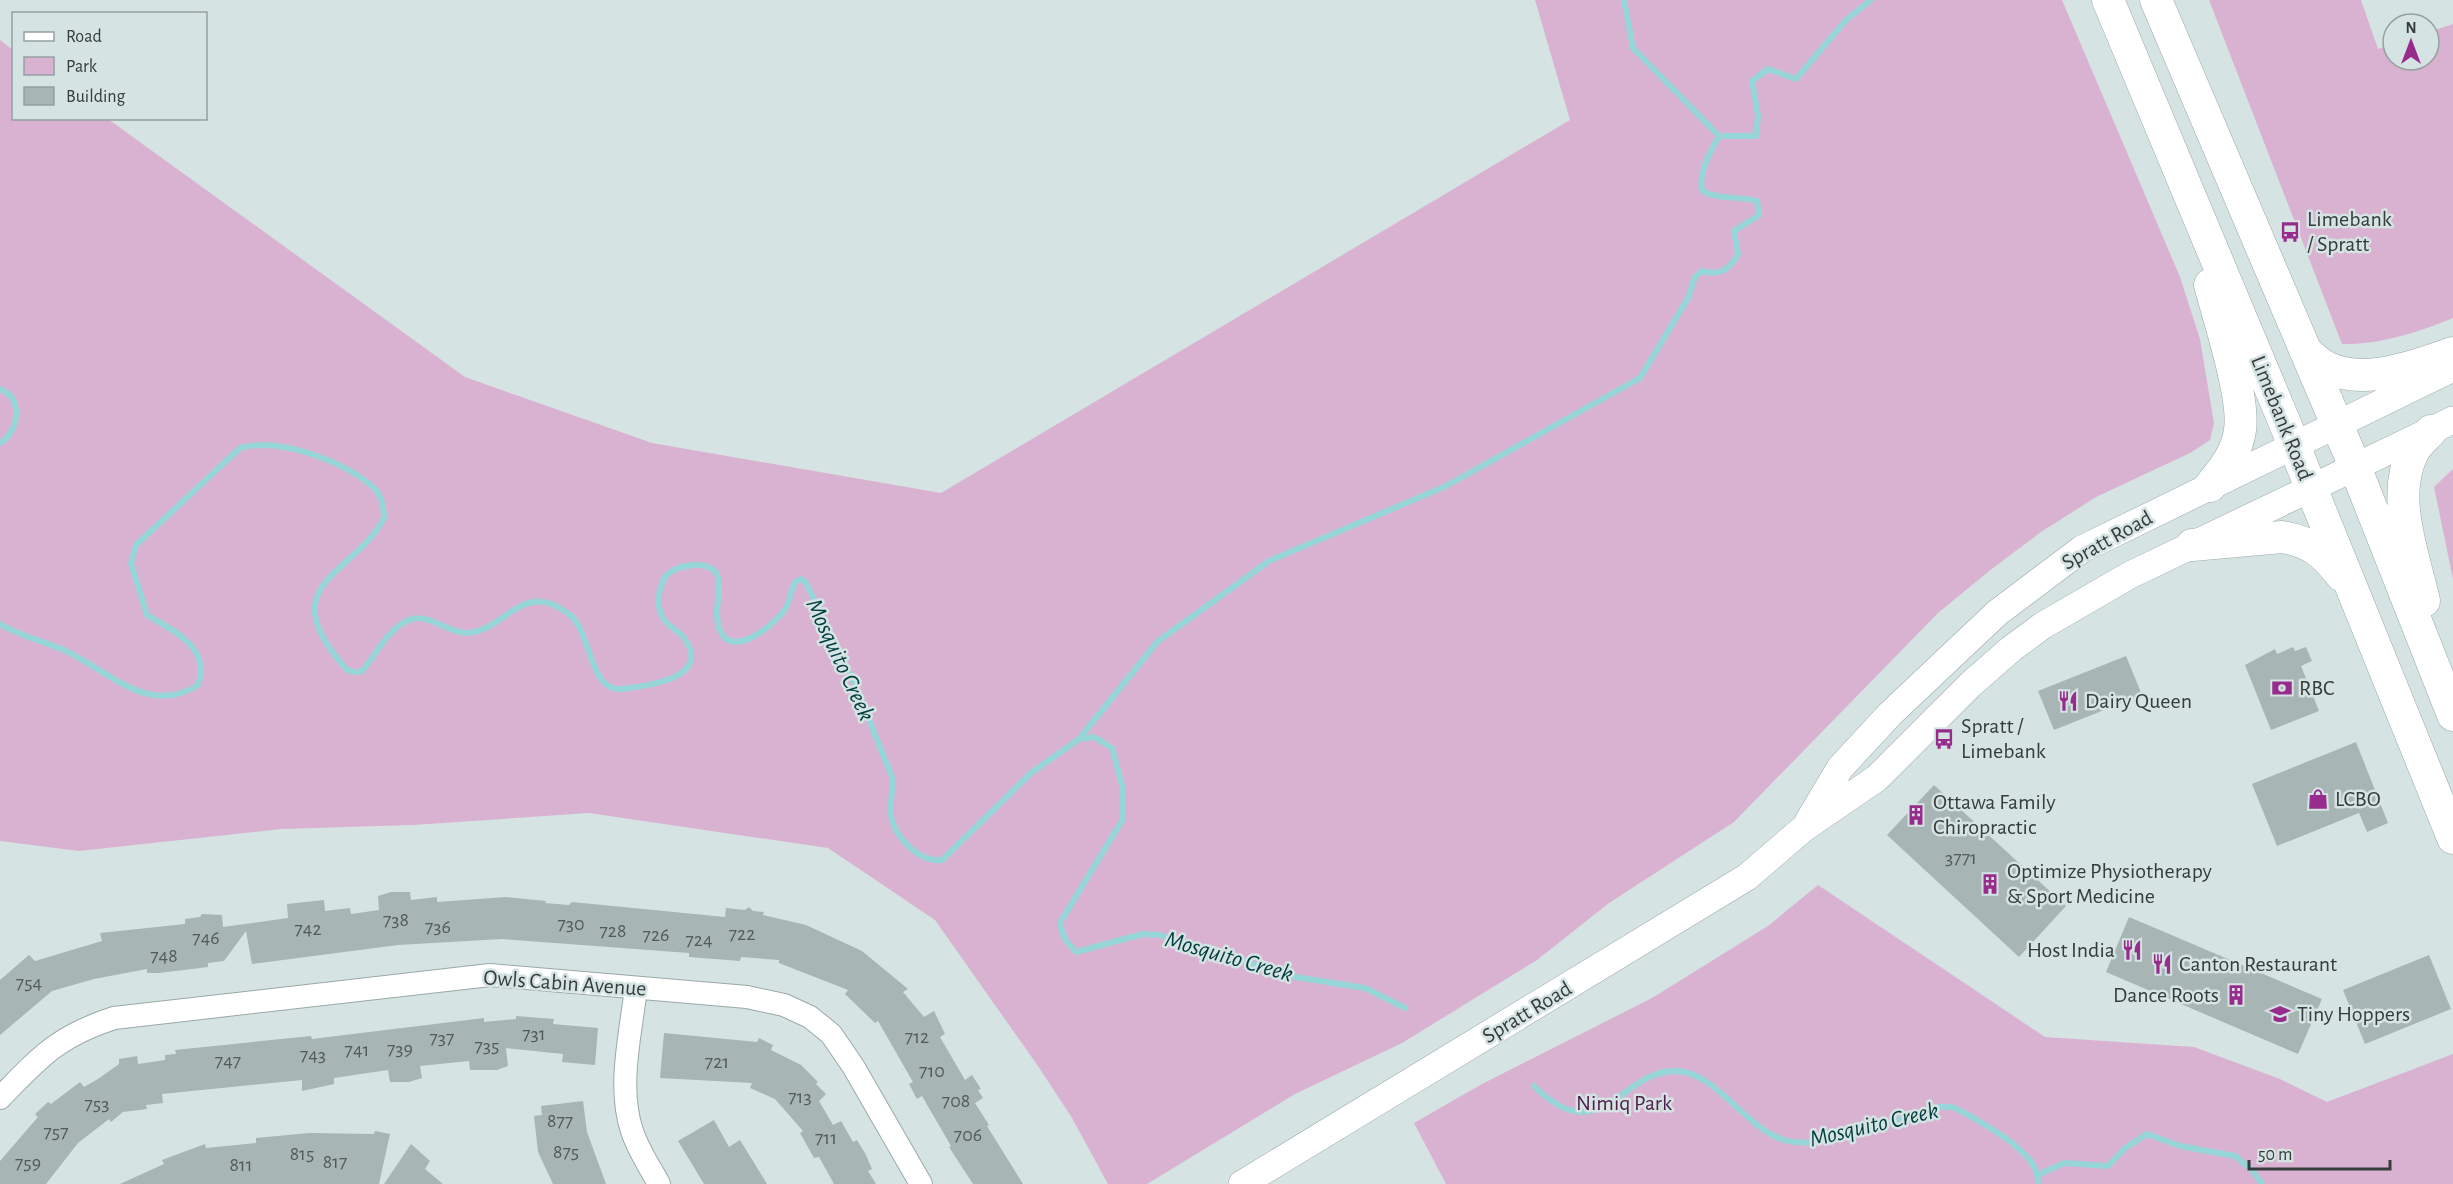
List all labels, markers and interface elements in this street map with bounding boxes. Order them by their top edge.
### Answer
legend [12,12,207,120]
north arrow [2381,12,2441,72]
text: N [2405,20,2417,36]
text: Road [66,28,102,46]
text: Park [66,58,98,76]
text: Building [66,88,126,106]
place label: Limebank / Spratt [2307,208,2392,255]
bus stop icon: Limebank / Spratt [2278,220,2302,244]
street label: Limebank Road [2247,353,2317,483]
street label: Spratt Road [2058,506,2156,574]
water label: Mosquito Creek [801,595,879,725]
bank icon: RBC [2270,676,2294,700]
place label: RBC [2299,677,2334,699]
restaurant icon: Dairy Queen [2056,689,2080,713]
place label: Dairy Queen [2085,690,2192,712]
place label: Spratt / Limebank [1961,715,2046,762]
bus stop icon: Spratt / Limebank [1932,727,1956,751]
shop icon: LCBO [2306,787,2330,811]
place label: LCBO [2335,788,2381,810]
place label: Ottawa Family Chiropractic [1933,791,2056,838]
building icon: Ottawa Family Chiropractic [1904,803,1928,827]
house number: 3771 [1945,848,1977,868]
place label: Optimize Physiotherapy & Sport Medicine [2007,860,2213,907]
building icon: Optimize Physiotherapy & Sport Medicine [1978,872,2002,896]
house number: 738 [383,910,409,930]
house number: 730 [557,914,585,934]
house number: 736 [425,917,451,937]
house number: 742 [294,919,322,939]
house number: 728 [600,921,626,941]
house number: 722 [729,924,755,944]
house number: 726 [643,925,669,945]
water label: Mosquito Creek [1162,927,1296,987]
house number: 746 [192,928,220,948]
house number: 724 [685,930,713,950]
restaurant icon: Host India [2120,938,2144,962]
place label: Host India [2027,939,2115,961]
house number: 748 [150,946,178,966]
restaurant icon: Canton Restaurant [2150,952,2174,976]
place label: Canton Restaurant [2179,953,2337,975]
street label: Owls Cabin Avenue [483,966,647,1000]
house number: 754 [16,973,42,993]
street label: Spratt Road [1479,977,1575,1047]
building icon: Dance Roots [2224,983,2248,1007]
place label: Dance Roots [2113,984,2219,1006]
school or university icon: Tiny Hoppers [2268,1002,2292,1026]
place label: Tiny Hoppers [2297,1003,2410,1025]
house number: 731 [522,1024,546,1044]
house number: 712 [905,1027,929,1047]
house number: 737 [430,1028,454,1048]
house number: 735 [475,1036,499,1056]
house number: 739 [387,1039,413,1059]
house number: 741 [345,1040,369,1060]
house number: 743 [300,1045,326,1065]
house number: 747 [215,1051,241,1071]
house number: 721 [705,1052,729,1072]
house number: 710 [919,1061,945,1081]
house number: 713 [788,1087,812,1107]
house number: 708 [942,1091,970,1111]
park label: Nimiq Park [1576,1092,1672,1114]
house number: 753 [85,1094,109,1114]
water label: Mosquito Creek [1807,1099,1941,1151]
house number: 877 [547,1111,573,1131]
house number: 757 [43,1122,69,1142]
house number: 706 [954,1125,982,1145]
house number: 711 [815,1128,837,1148]
scale bar [2249,1133,2390,1171]
house number: 875 [553,1142,579,1162]
house number: 815 [290,1144,314,1164]
text: 50 m [2258,1146,2292,1164]
house number: 817 [323,1152,347,1172]
house number: 759 [15,1153,41,1173]
house number: 811 [229,1155,253,1175]

